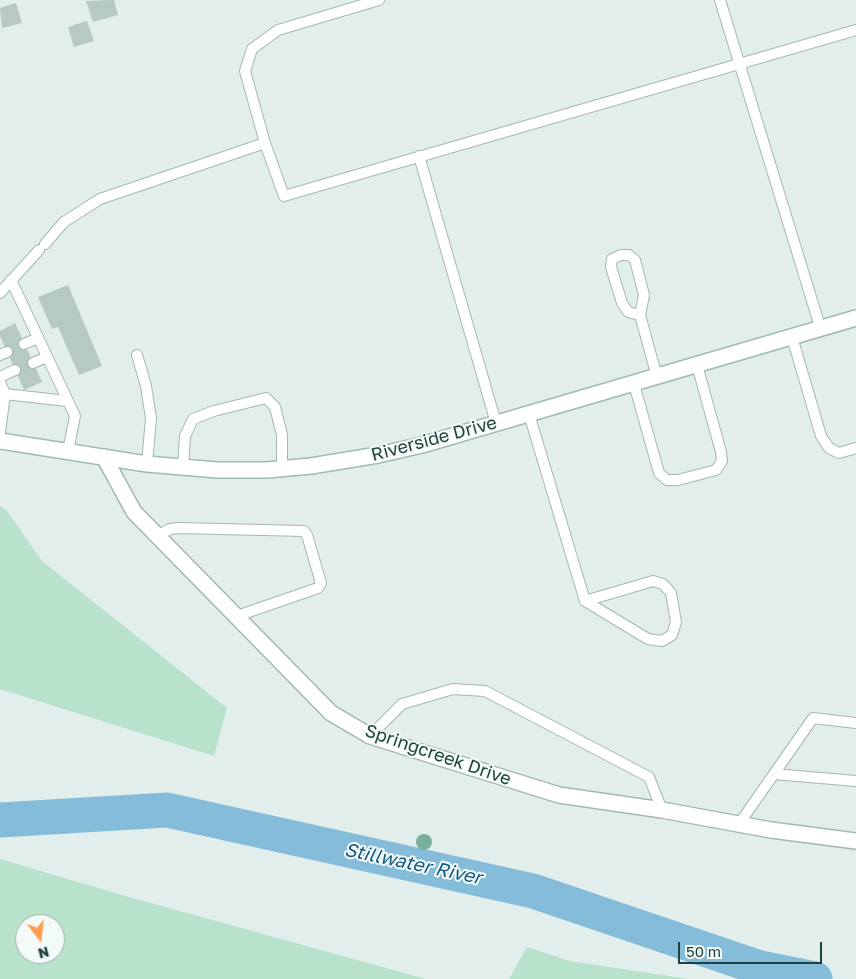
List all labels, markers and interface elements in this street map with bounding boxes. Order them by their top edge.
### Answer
street label: Riverside Drive [369,412,499,466]
street label: Springcreek Drive [362,720,514,790]
water label: Stillwater River [342,838,484,890]
north arrow [15,914,65,964]
scale bar [681,932,825,964]
text: 50 m [686,942,721,960]
text: N [36,943,51,963]

